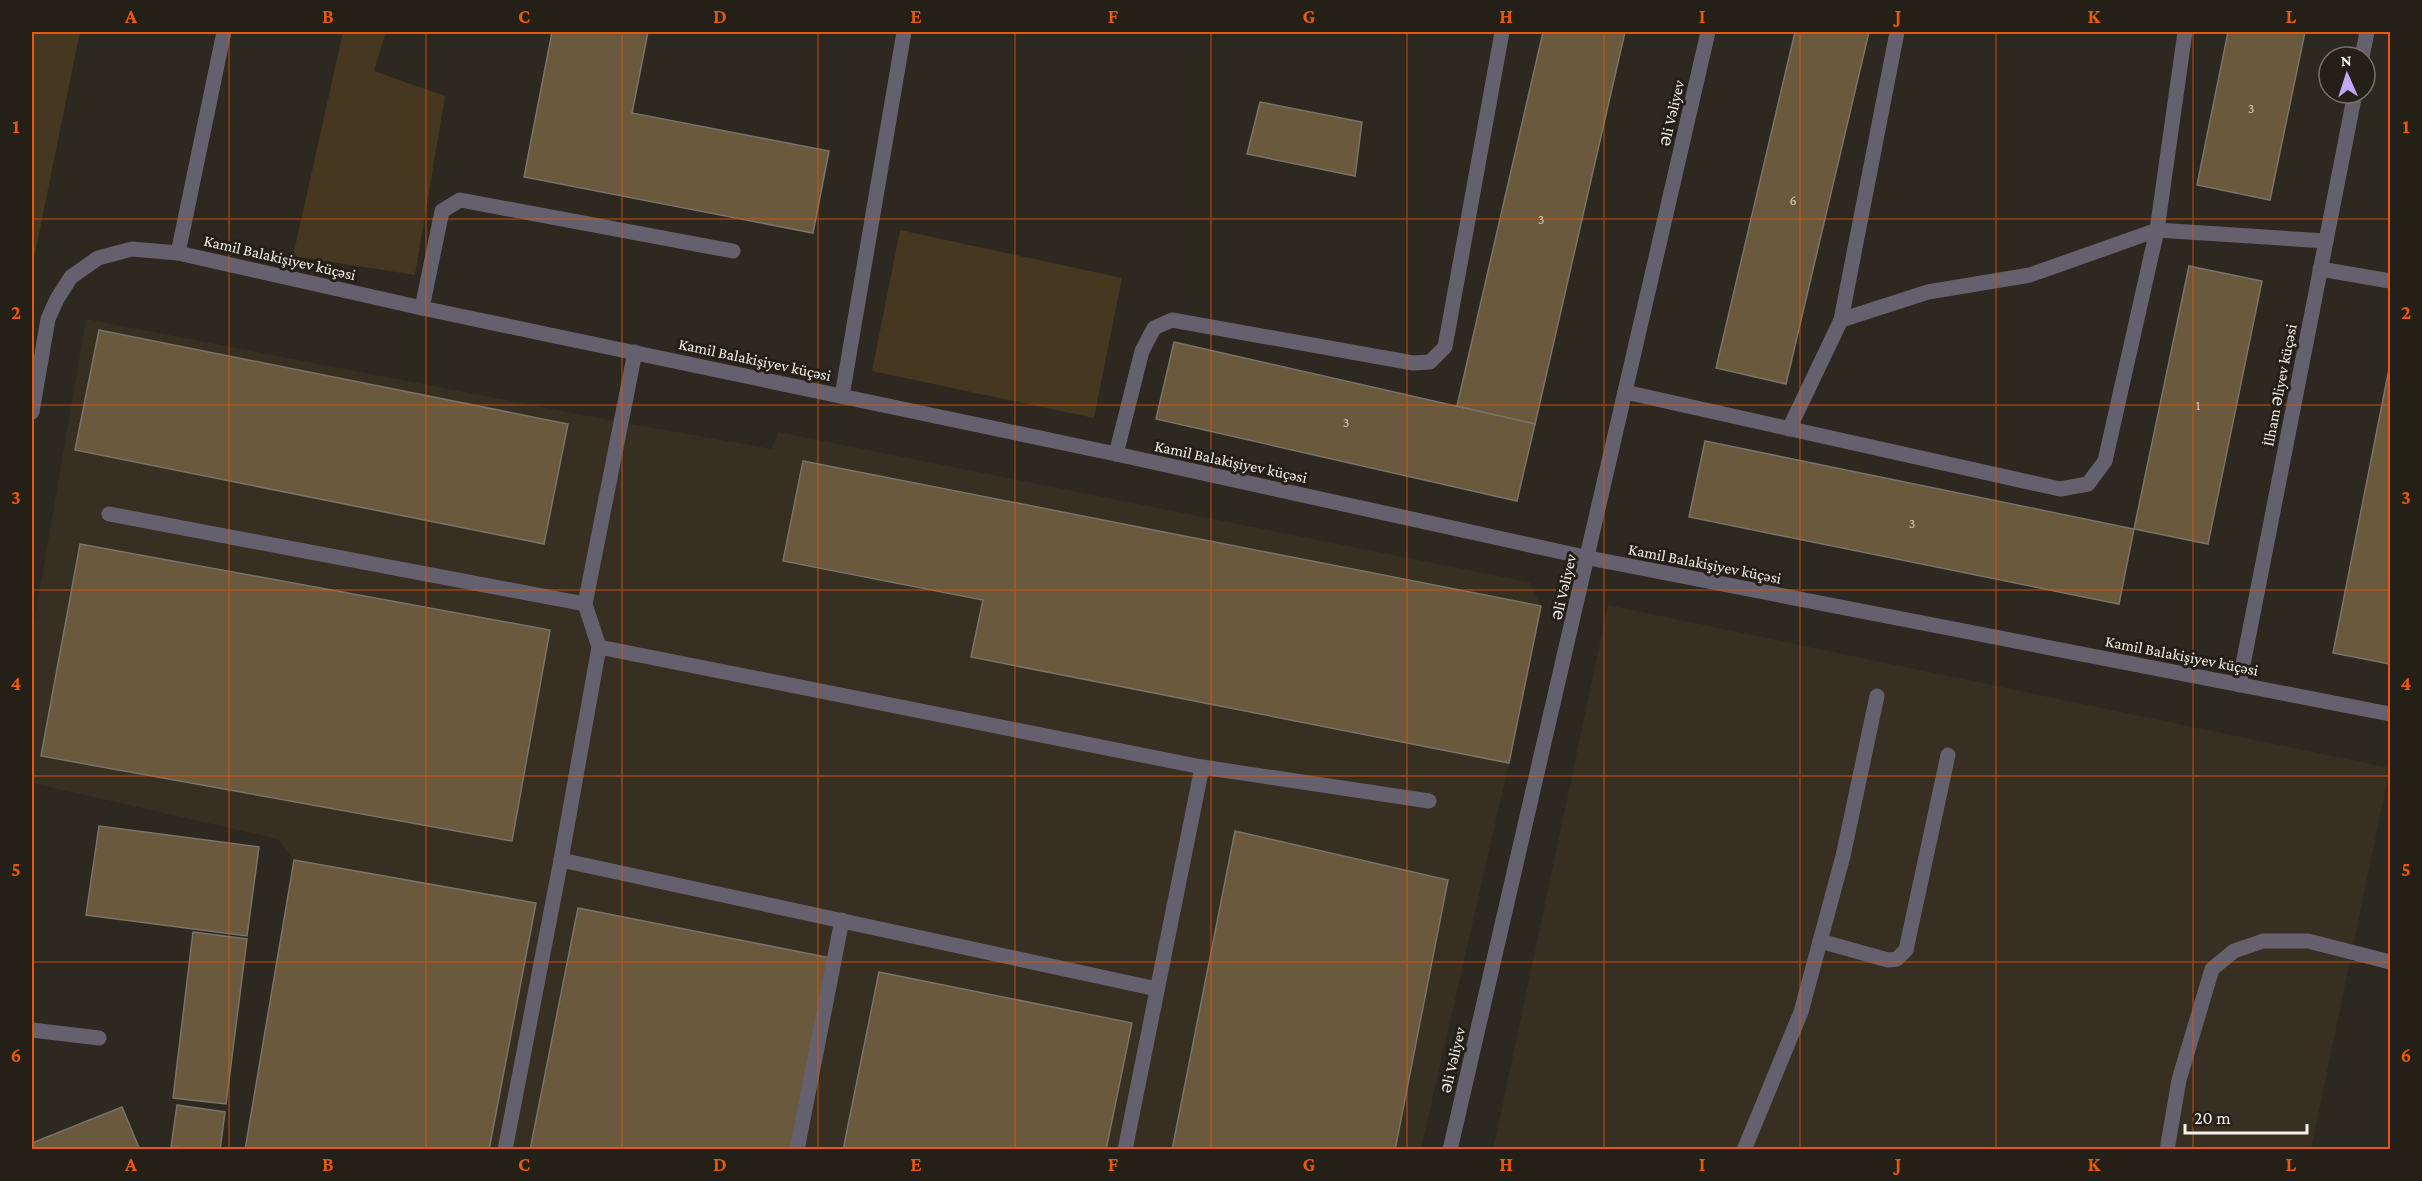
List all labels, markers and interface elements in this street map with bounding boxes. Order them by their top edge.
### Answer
text: A [124,5,138,27]
text: B [322,5,334,27]
text: C [518,5,530,27]
text: D [713,5,727,27]
text: E [910,5,922,27]
text: F [1108,5,1119,27]
text: G [1303,5,1316,27]
text: H [1499,5,1513,27]
text: I [1699,5,1706,27]
text: J [1893,5,1902,27]
text: K [2088,5,2102,27]
text: L [2286,5,2297,27]
north arrow [2317,45,2377,105]
text: N [2340,52,2352,69]
street label: Əli Vəliyev [1656,78,1688,148]
house number: 3 [2248,100,2254,116]
text: 1 [12,115,20,137]
text: 1 [2402,115,2410,137]
house number: 6 [1789,192,1797,208]
house number: 3 [1538,211,1544,227]
street label: Kamil Balakişiyev küçəsi [202,232,358,284]
text: 2 [11,301,21,323]
text: 2 [2401,301,2411,323]
street label: İlham Əliyev küçəsi [2259,322,2301,448]
street label: Kamil Balakişiyev küçəsi [677,335,833,385]
house number: 1 [2196,397,2201,413]
house number: 3 [1343,414,1349,430]
street label: Kamil Balakişiyev küçəsi [1153,437,1309,487]
text: 3 [11,486,21,508]
text: 3 [2401,486,2411,508]
house number: 3 [1909,515,1915,531]
street label: Kamil Balakişiyev küçəsi [1627,540,1783,588]
street label: Əli Vəliyev [1548,552,1580,622]
street label: Kamil Balakişiyev küçəsi [2104,632,2260,680]
text: 4 [11,672,22,694]
text: 4 [2401,672,2412,694]
text: 5 [11,858,21,880]
text: 5 [2401,858,2411,880]
street label: Əli Vəliyev [1437,1025,1469,1095]
text: 6 [11,1044,21,1066]
text: 6 [2401,1044,2411,1066]
scale bar [2185,1097,2306,1135]
text: 20 m [2194,1108,2231,1128]
text: A [124,1153,138,1175]
text: B [322,1153,334,1175]
text: C [518,1153,530,1175]
text: D [713,1153,727,1175]
text: E [910,1153,922,1175]
text: F [1108,1153,1119,1175]
text: G [1303,1153,1316,1175]
text: H [1499,1153,1513,1175]
text: I [1699,1153,1706,1175]
text: J [1893,1153,1902,1175]
text: K [2088,1153,2102,1175]
text: L [2286,1153,2297,1175]

